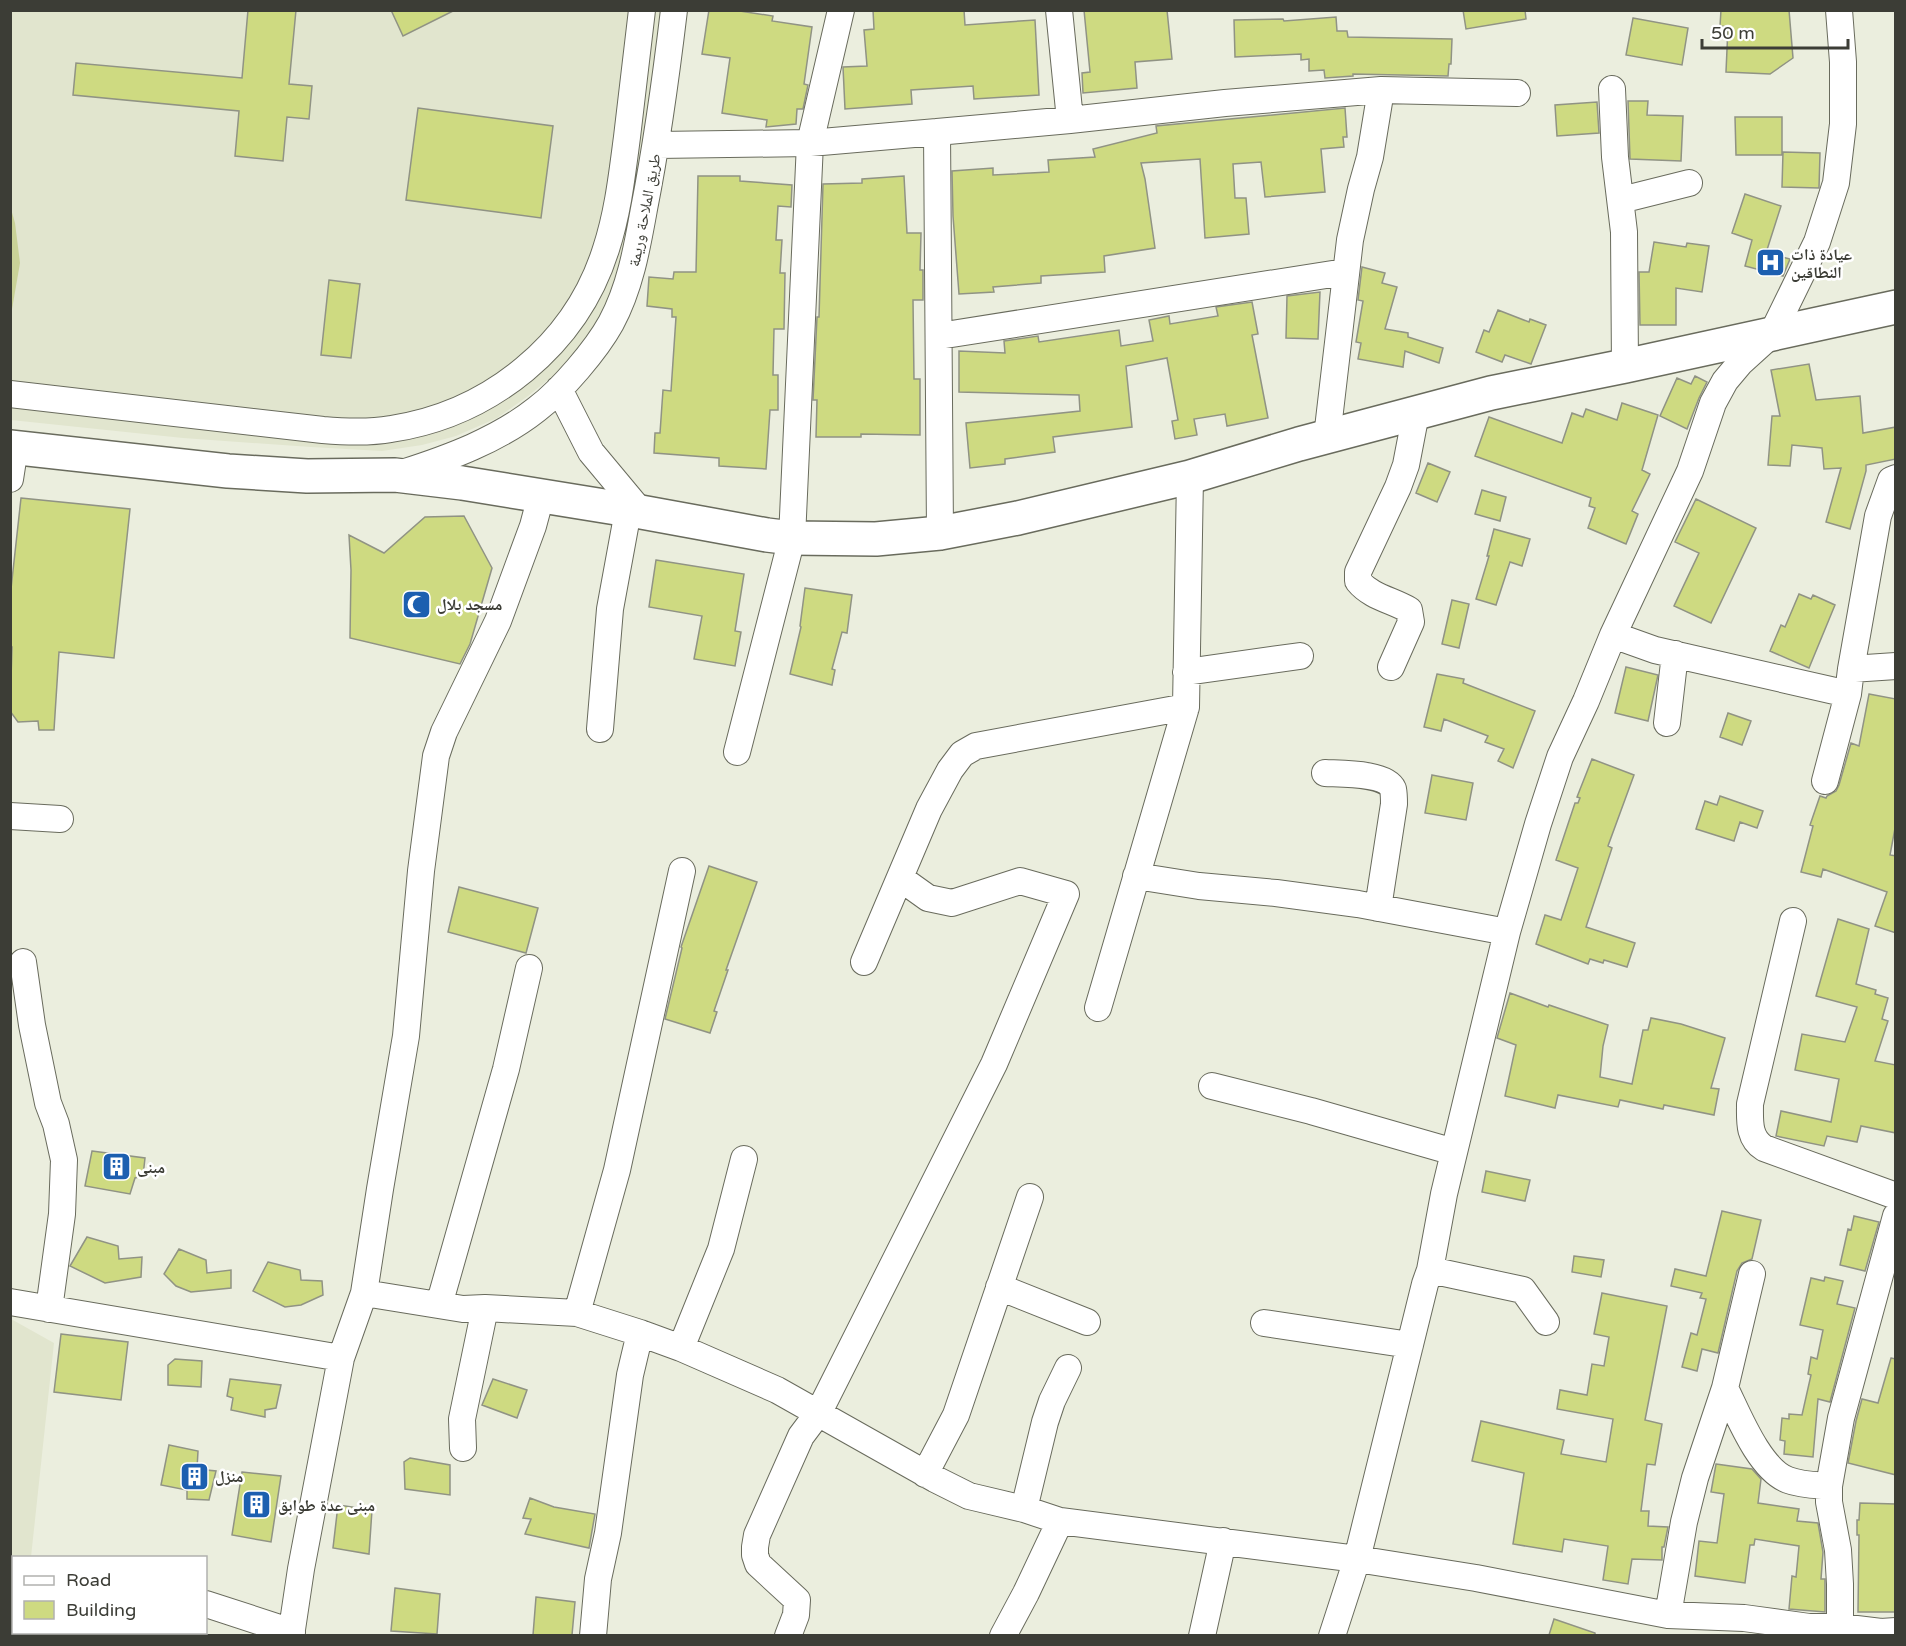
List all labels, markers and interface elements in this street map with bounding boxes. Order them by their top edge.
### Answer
scale bar [1702,12,1848,50]
text: 50 m [1711,22,1755,44]
street label: طريق الملاحة وريمة [624,152,666,269]
place label: عيادة ذات النطاقين [1791,245,1852,283]
hospital icon: عيادة ذات النطاقين [1754,247,1786,279]
mosque icon: مسجد بلال [400,588,432,620]
place label: مسجد بلال [437,595,502,615]
building icon: مبنى [100,1151,132,1183]
place label: مبنى [137,1158,165,1178]
building icon: منزل [178,1460,210,1492]
place label: منزل [215,1467,243,1487]
building icon: مبنى عدة طوابق [241,1489,273,1521]
place label: مبنى عدة طوابق [278,1496,375,1516]
legend [12,1556,207,1634]
text: Road [66,1569,111,1591]
text: Building [66,1599,136,1621]

